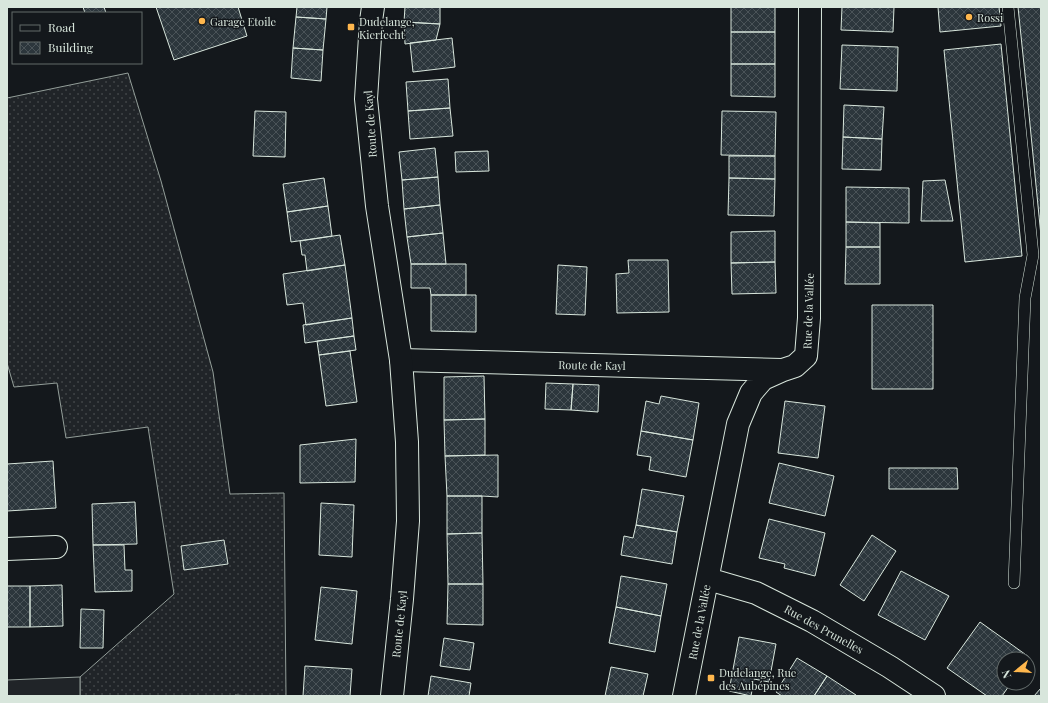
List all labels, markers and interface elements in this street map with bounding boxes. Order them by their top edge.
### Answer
place label: Rossi [977,10,1003,25]
legend [12,12,142,64]
marker: Rossi [964,12,974,22]
place label: Garage Etoile [210,14,276,29]
place label: Dudelange, Kierfecht [359,14,415,42]
marker: Garage Etoile [197,16,207,26]
text: Road [48,19,75,35]
marker: Dudelange, Kierfecht [346,22,356,32]
text: Building [48,39,94,55]
street label: Route de Kayl [360,90,380,158]
street label: Rue de la Vallée [799,272,817,349]
street label: Route de Kayl [558,357,626,373]
street label: Rue de la Vallée [684,583,714,661]
street label: Route de Kayl [388,590,410,658]
street label: Rue des Prunelles [782,601,866,657]
north arrow [996,651,1036,691]
place label: Dudelange, Rue des Aubépines [719,665,797,693]
text: N [998,668,1014,680]
marker: Dudelange, Rue des Aubépines [706,673,716,683]

